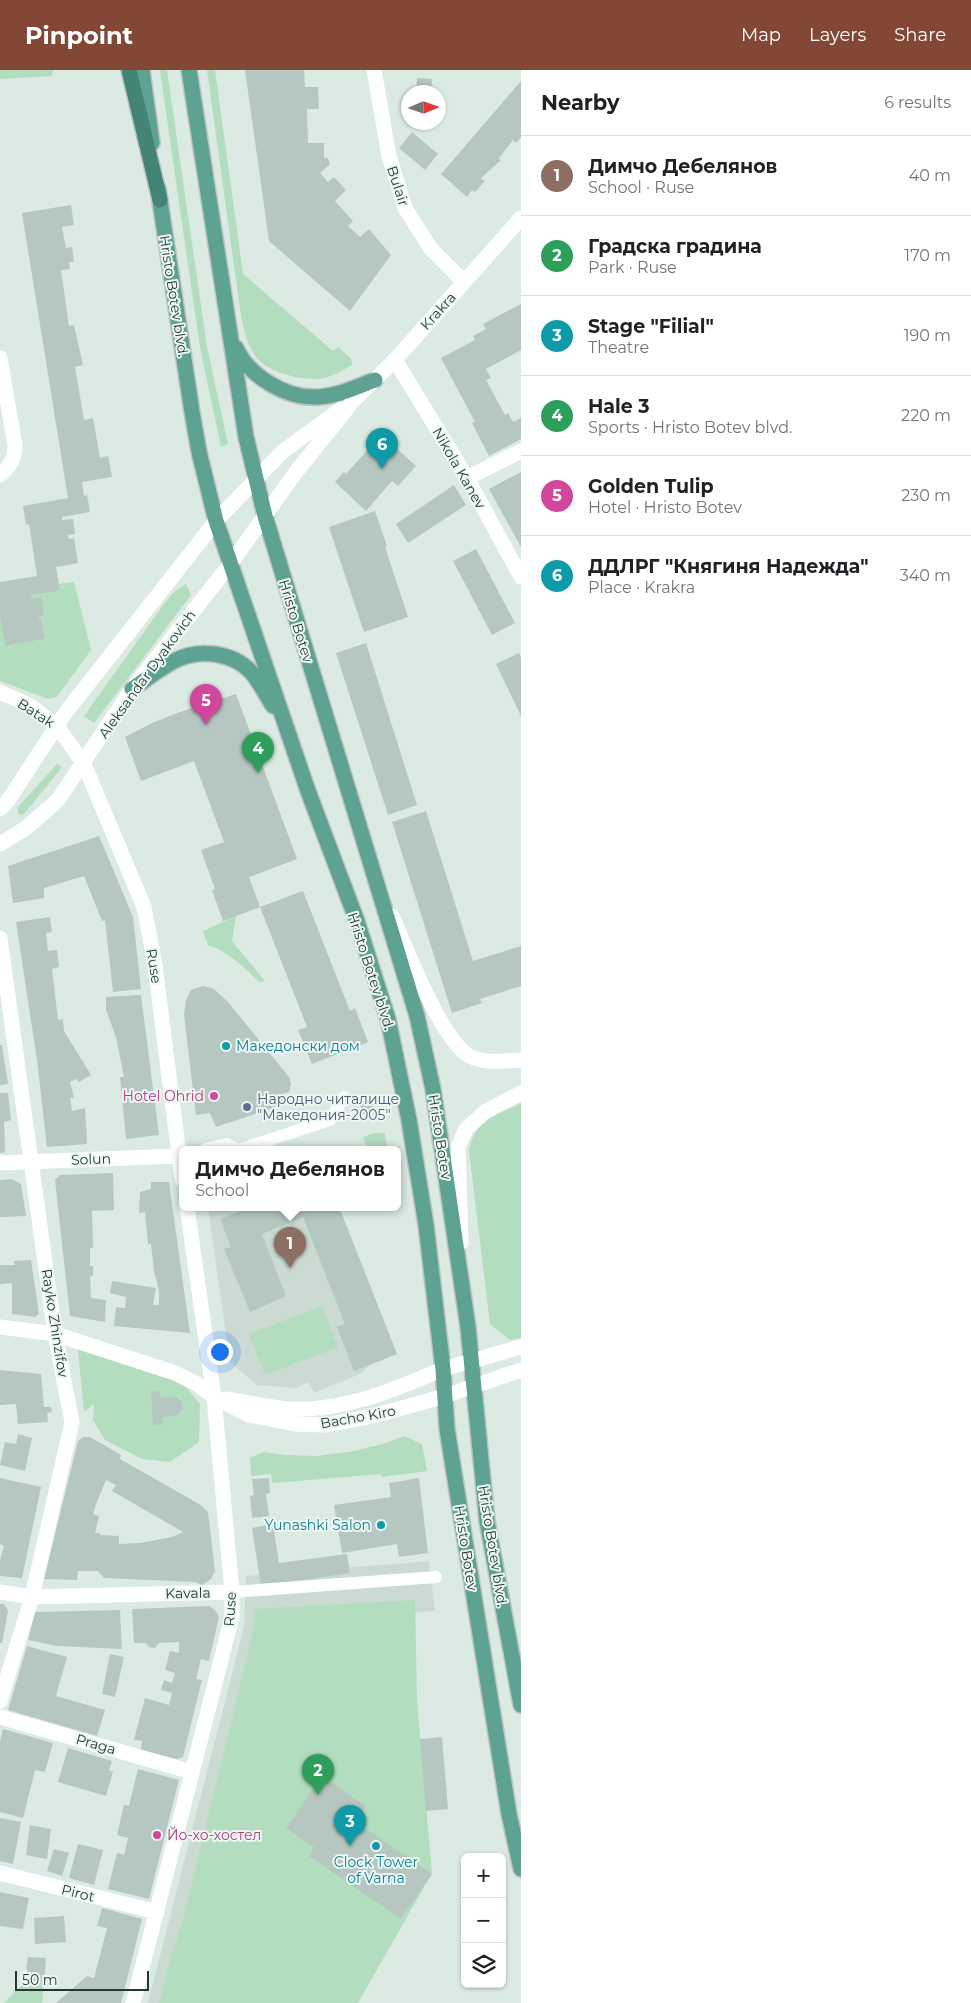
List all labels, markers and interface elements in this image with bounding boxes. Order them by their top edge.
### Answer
text: Pinpoint [25,21,133,50]
text: Map [741,24,781,46]
text: Layers [809,24,866,46]
text: Share [894,24,946,46]
north arrow [401,85,446,130]
text: Nearby [541,90,620,115]
text: 6 results [884,93,951,112]
text: Димчо Дебелянов [588,155,777,178]
street label: Bulair [383,164,413,209]
text: 1 [554,166,560,185]
text: 40 m [909,166,951,185]
text: School · Ruse [588,178,694,197]
street label: Hristo Botev blvd. [156,234,192,358]
text: Градска градина [588,235,762,258]
text: 2 [552,246,562,265]
text: 170 m [904,246,951,265]
text: Park · Ruse [588,258,677,277]
street label: Krakra [416,288,460,334]
text: Stage "Filial" [588,315,714,338]
text: 3 [552,326,562,345]
text: 190 m [904,326,951,345]
text: Theatre [588,338,649,357]
text: Hale 3 [588,395,649,418]
text: 4 [551,406,563,425]
text: 220 m [901,406,951,425]
text: Sports · Hristo Botev blvd. [588,418,792,437]
street label: Nikola Kanev [428,424,490,512]
pin: 6 [366,428,398,469]
text: Golden Tulip [588,475,714,498]
text: 5 [552,486,562,505]
text: 230 m [901,486,951,505]
text: Hotel · Hristo Botev [588,498,742,517]
text: ДДЛРГ "Княгиня Надежда" [588,555,869,578]
text: 6 [552,566,562,585]
text: 340 m [900,566,951,585]
street label: Hristo Botev [275,577,317,665]
text: Place · Krakra [588,578,695,597]
street label: Aleksandar Dyakovich [94,606,200,742]
pin: 5 [190,684,222,725]
street label: Batak [14,694,59,732]
pin: 4 [242,732,274,773]
street label: Hristo Botev blvd. [343,910,399,1032]
street label: Ruse [142,947,166,985]
place label: Македонски дом [236,1037,360,1055]
marker: Македонски дом [220,1040,232,1052]
place label: Hotel Ohrid [123,1087,204,1105]
marker: Hotel Ohrid [208,1090,220,1102]
place label: Народно читалище "Македония-2005" [257,1090,399,1124]
street label: Hristo Botev [424,1093,456,1181]
marker: Народно читалище "Македония-2005" [241,1101,253,1113]
popup [179,1146,401,1211]
street label: Solun [71,1149,111,1169]
text: Димчо Дебелянов [195,1158,385,1181]
text: School [195,1181,249,1200]
pin: 1 [274,1227,306,1268]
street label: Rayko Zhinzifov [38,1267,73,1379]
your location [207,1339,233,1365]
street label: Bacho Kiro [319,1401,397,1432]
street label: Hristo Botev blvd. [475,1484,511,1608]
street label: Hristo Botev [450,1504,482,1592]
place label: Yunashki Salon [264,1516,371,1534]
marker: Yunashki Salon [375,1519,387,1531]
street label: Kavala [165,1584,211,1602]
street label: Ruse [220,1591,240,1627]
street label: Praga [74,1730,118,1758]
pin: 2 [302,1754,334,1795]
pin: 3 [334,1805,366,1846]
place label: Йо-хо-хостел [167,1826,261,1844]
marker: Йо-хо-хостел [151,1829,163,1841]
marker: Clock Tower of Varna [370,1840,382,1852]
place label: Clock Tower of Varna [334,1853,419,1887]
map controls [461,1853,506,1988]
button: + [461,1853,506,1898]
street label: Pirot [59,1880,97,1906]
button: − [461,1898,506,1943]
button: layers [461,1943,506,1988]
scale bar [15,1968,149,1991]
text: 50 m [22,1971,58,1989]

